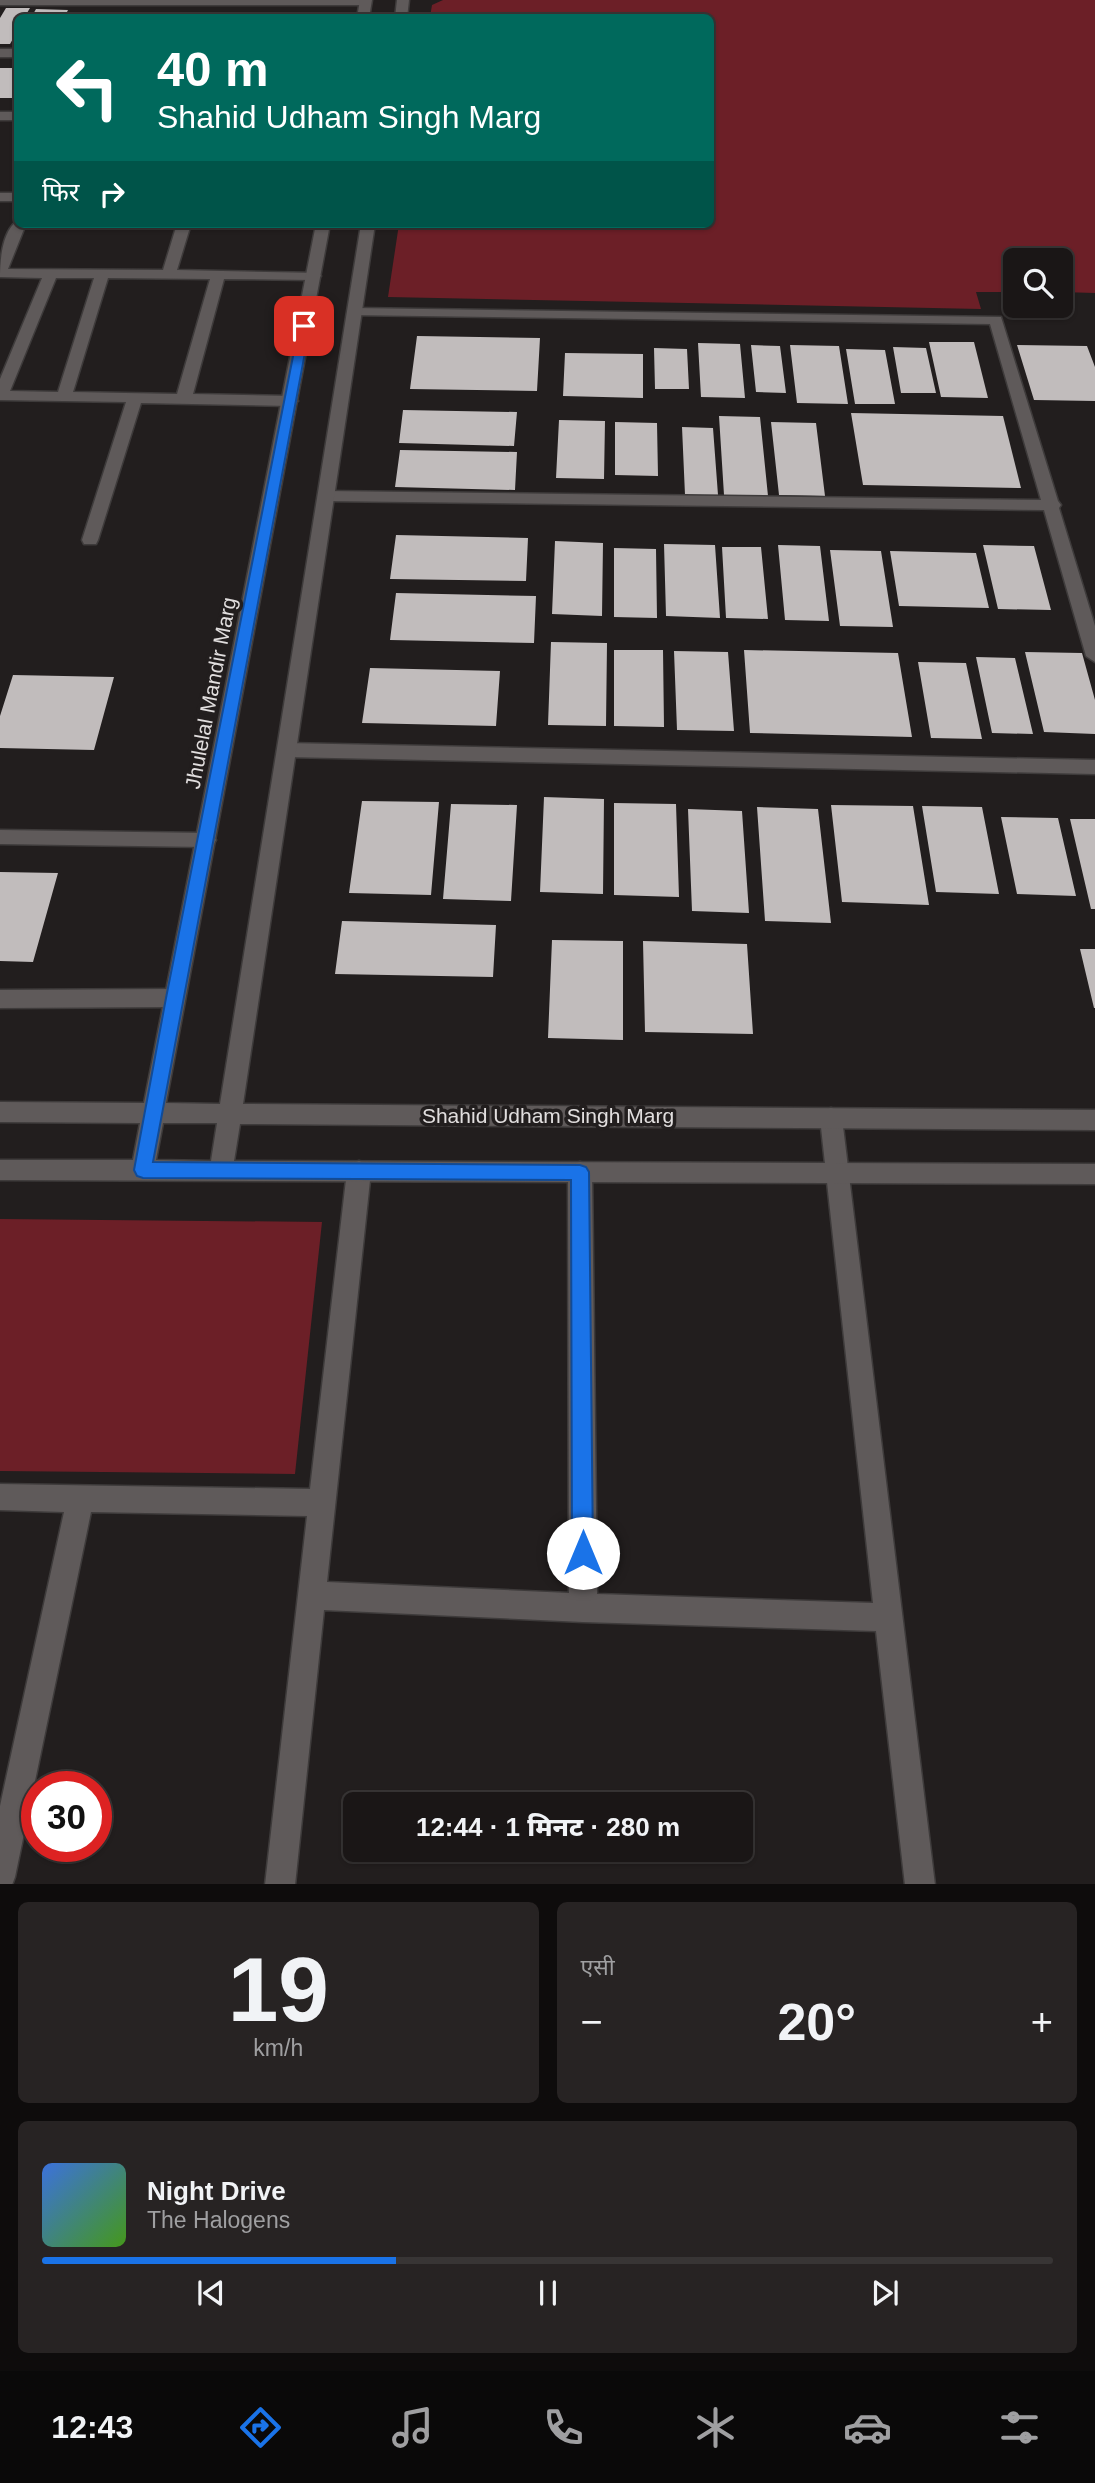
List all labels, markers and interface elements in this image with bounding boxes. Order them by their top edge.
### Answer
icon: left [42,42,133,133]
text: 40 m [157,42,269,96]
text: Shahid Udham Singh Marg [157,99,541,135]
icon: right [93,175,131,213]
text: फिर [42,177,79,207]
map controls [1003,248,1073,318]
button: search [1003,248,1073,318]
pin [274,296,334,356]
icon: arrive [285,307,323,345]
street label: Jhulelal Mandir Marg [181,595,240,791]
street label: Shahid Udham Singh Marg [422,1104,674,1127]
position arrow [546,1516,620,1590]
speed limit sign: 30 [21,1771,112,1862]
text: 12:44 · 1 मिनट · 280 m [416,1812,680,1842]
text: 19 [228,1939,329,2040]
text: एसी [581,1954,615,1980]
text: 20° [777,1993,856,2051]
text: − [581,2001,603,2043]
text: + [1031,2001,1053,2043]
text: km/h [253,2035,303,2061]
text: Night Drive [147,2176,286,2206]
text: The Halogens [147,2207,290,2233]
icon: previous [192,2274,230,2312]
icon: pause [529,2274,567,2312]
icon: next [866,2274,904,2312]
icon: directions [236,2403,285,2452]
icon: music [388,2403,437,2452]
icon: phone [539,2403,588,2452]
icon: climate [691,2403,740,2452]
icon: car [843,2403,892,2452]
icon: filters [995,2403,1044,2452]
text: 12:43 [51,2409,133,2445]

